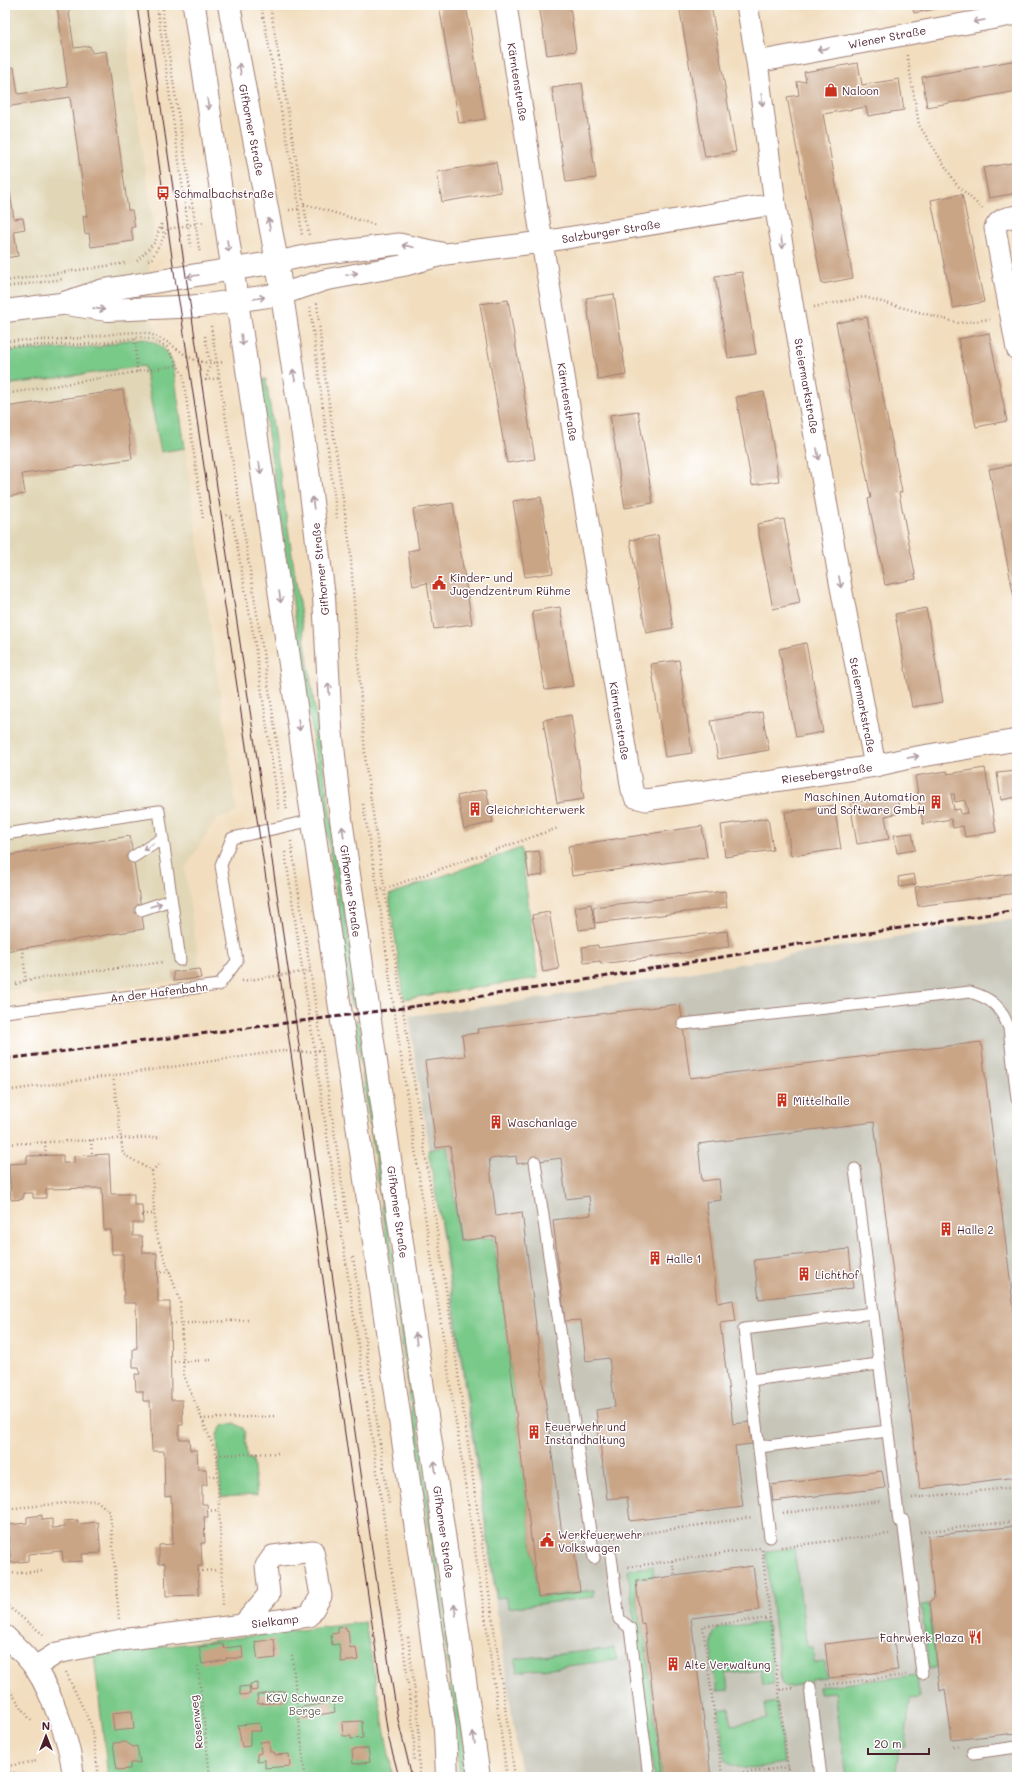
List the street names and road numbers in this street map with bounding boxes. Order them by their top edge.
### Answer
street label: Wiener Straße [847,22,927,52]
street label: Kärntenstraße [504,42,532,122]
street label: Gifhorner Straße [236,83,268,177]
street label: Salzburger Straße [560,216,662,246]
street label: Steiermarkstraße [791,337,823,435]
street label: Kärntenstraße [554,362,582,442]
street label: Gifhorner Straße [308,522,332,616]
street label: Steiermarkstraße [846,656,880,754]
street label: Kärntenstraße [606,681,634,761]
street label: Riesebergstraße [781,759,874,787]
street label: Gifhorner Straße [337,844,365,938]
street label: An der Hafenbahn [109,979,209,1005]
street label: Gifhorner Straße [384,1165,412,1259]
street label: Gifhorner Straße [430,1485,458,1579]
street label: Sielkamp [251,1611,300,1631]
street label: Rosenweg [186,1695,206,1749]

